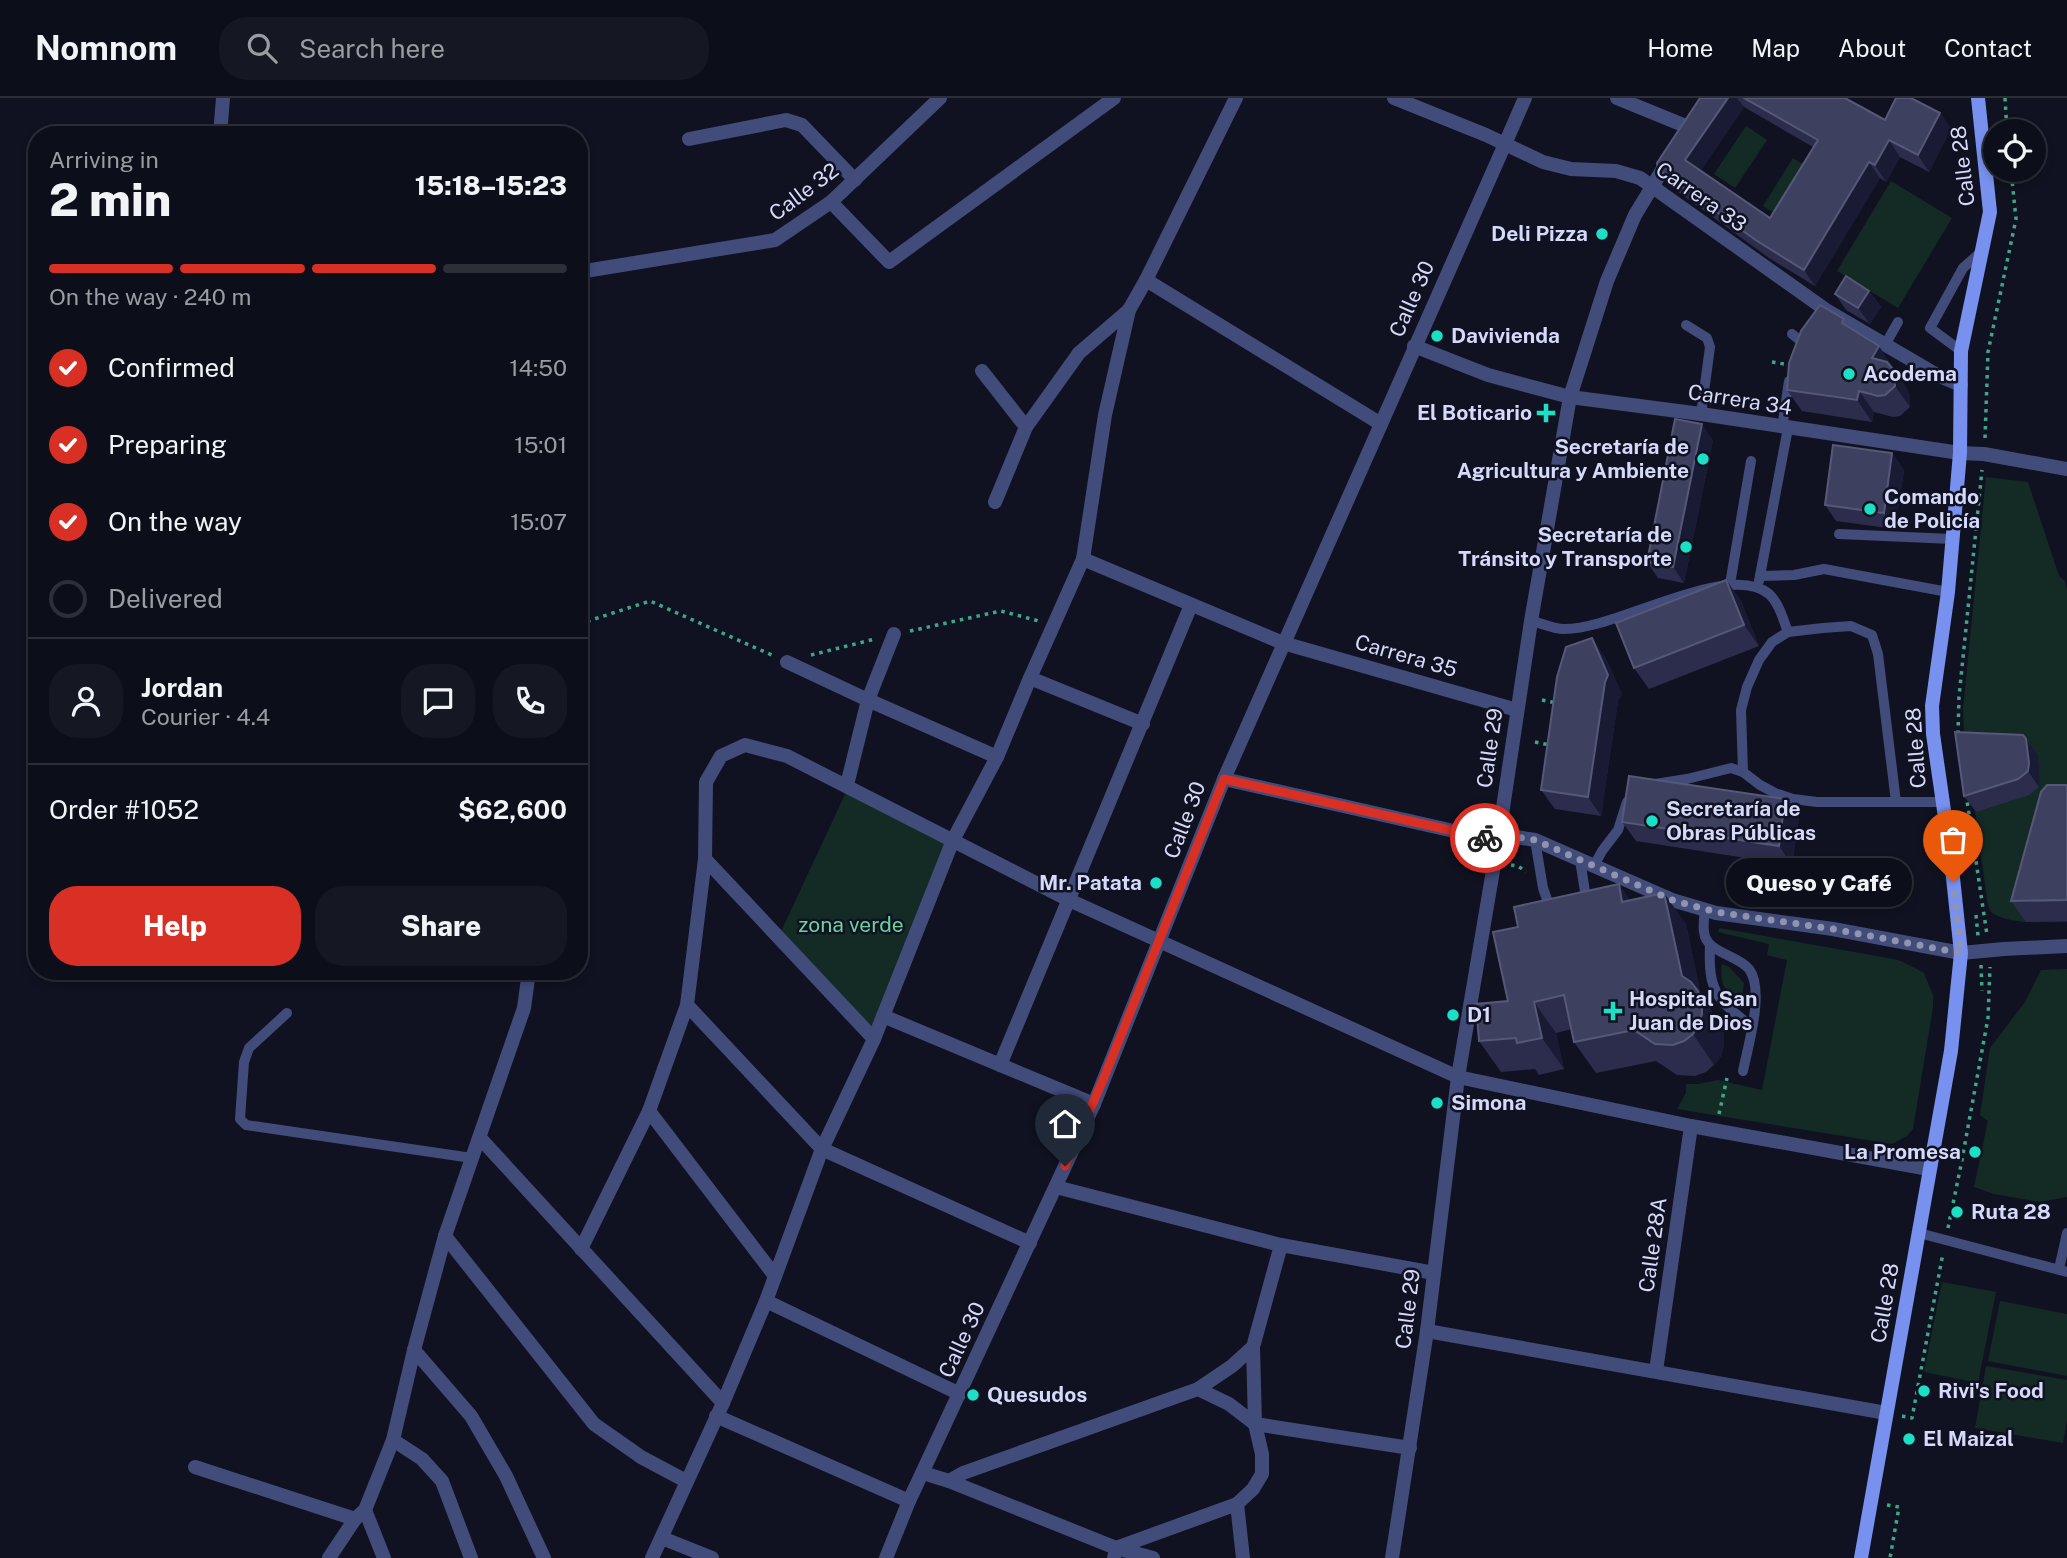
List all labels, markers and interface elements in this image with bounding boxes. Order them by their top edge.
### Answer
search box [219,17,709,80]
text: Nomnom [35,29,177,67]
icon: search [243,29,281,67]
text: Search here [299,33,445,64]
text: Home [1647,34,1713,62]
text: Map [1751,34,1800,62]
text: About [1838,34,1906,62]
text: Contact [1944,34,2032,62]
map controls [1983,119,2046,182]
button: locate [1983,119,2046,182]
street label: Calle 28 [1945,124,1980,208]
text: Arriving in [49,146,159,173]
street label: Carrera 33 [1651,156,1751,237]
street label: Calle 32 [764,157,843,226]
text: 15:18–15:23 [415,170,567,201]
text: 2 min [49,172,171,226]
place label: Deli Pizza [1491,221,1588,246]
marker: Deli Pizza [1594,226,1610,242]
street label: Calle 30 [1384,257,1439,341]
text: On the way · 240 m [49,283,251,310]
place label: Davivienda [1451,323,1560,348]
marker: Davivienda [1429,328,1445,344]
icon: check [49,349,87,387]
text: Confirmed [108,352,235,383]
text: 14:50 [509,354,567,381]
place label: Acodema [1863,361,1957,386]
marker: Acodema [1841,366,1857,382]
street label: Carrera 34 [1686,379,1794,420]
place label: El Boticario [1417,400,1532,425]
marker: El Boticario [1538,405,1554,421]
icon: check [49,426,87,464]
text: Preparing [108,429,227,460]
text: 15:01 [514,431,567,458]
place label: Secretaría de Agricultura y Ambiente [1457,434,1689,483]
marker: Secretaría de Agricultura y Ambiente [1695,451,1711,467]
place label: Comando de Policía [1884,484,1980,533]
marker: Comando de Policía [1862,501,1878,517]
icon: check [49,503,87,541]
text: On the way [108,506,242,537]
text: 15:07 [510,508,567,535]
place label: Secretaría de Tránsito y Transporte [1458,522,1672,571]
marker: Secretaría de Tránsito y Transporte [1678,539,1694,555]
text: Delivered [108,583,223,614]
street label: Carrera 35 [1352,629,1460,682]
button: person [49,664,123,738]
button: chat [401,664,475,738]
button: phone [493,664,567,738]
text: Jordan [141,672,223,703]
text: Courier · 4.4 [141,703,270,730]
street label: Calle 29 [1472,706,1507,789]
street label: Calle 28 [1900,707,1931,789]
street label: Calle 30 [1158,778,1211,862]
text: Order #1052 [49,794,199,825]
text: $62,600 [458,794,567,825]
place label: Secretaría de Obras Públicas [1666,796,1816,845]
courier [1450,803,1520,873]
pin [1923,810,1983,882]
marker: Secretaría de Obras Públicas [1644,813,1660,829]
icon: bike [1466,819,1504,857]
icon: bag [1934,821,1972,859]
callout: Queso y Café [1726,858,1911,906]
text: Queso y Café [1746,869,1892,896]
place label: Mr. Patata [1039,870,1142,895]
marker: Mr. Patata [1148,875,1164,891]
button: Help [49,886,301,966]
button: Share [315,886,567,966]
park label: zona verde [798,912,904,937]
place label: Hospital San Juan de Dios [1629,986,1757,1035]
marker: Hospital San Juan de Dios [1603,1001,1623,1021]
place label: D1 [1467,1002,1491,1027]
marker: D1 [1445,1007,1461,1023]
place label: Simona [1451,1090,1526,1115]
pin [1035,1094,1095,1166]
marker: Simona [1429,1095,1445,1111]
icon: home [1046,1105,1084,1143]
place label: La Promesa [1844,1139,1961,1164]
marker: La Promesa [1967,1144,1983,1160]
street label: Calle 28A [1633,1196,1672,1294]
place label: Ruta 28 [1971,1199,2051,1224]
marker: Ruta 28 [1949,1204,1965,1220]
street label: Calle 28 [1865,1261,1904,1345]
street label: Calle 29 [1390,1268,1425,1350]
street label: Calle 30 [933,1298,990,1382]
place label: Rivi's Food [1938,1378,2044,1403]
place label: Quesudos [987,1382,1087,1407]
marker: Rivi's Food [1916,1383,1932,1399]
marker: Quesudos [965,1387,981,1403]
place label: El Maizal [1923,1426,2014,1451]
marker: El Maizal [1901,1431,1917,1447]

